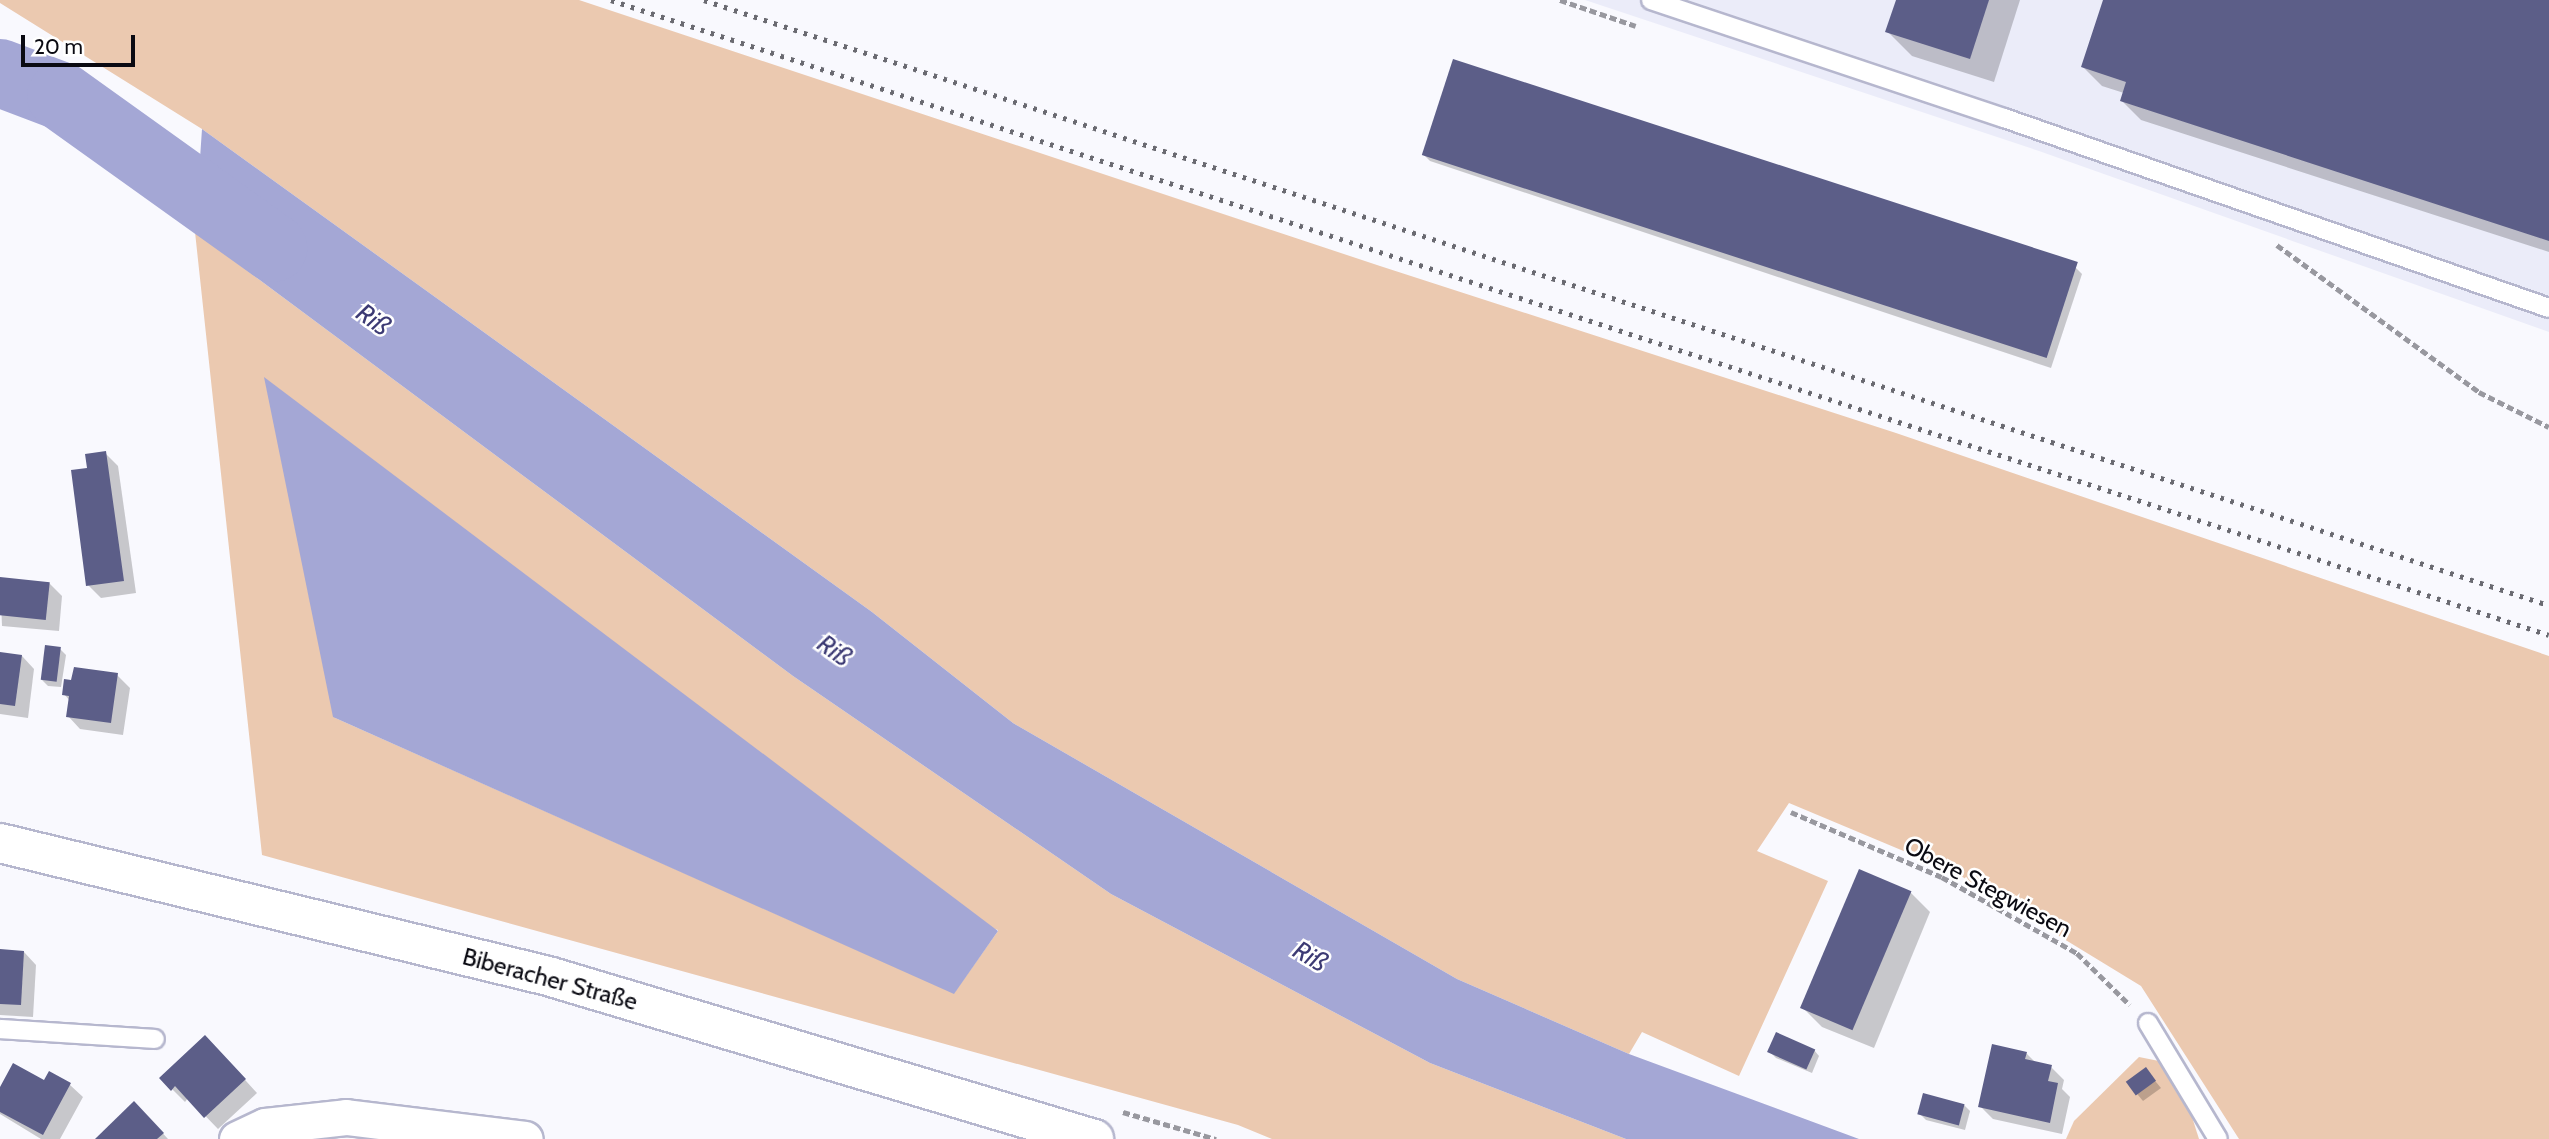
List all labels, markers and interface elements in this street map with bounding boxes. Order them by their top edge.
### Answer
scale bar [24,21,138,65]
text: 20 m [34,34,83,59]
water label: Riß [350,297,396,343]
water label: Riß [811,628,857,674]
street label: Obere Stegwiesen [1899,831,2077,943]
water label: Riß [1287,935,1333,979]
street label: Biberacher Straße [459,942,641,1016]

